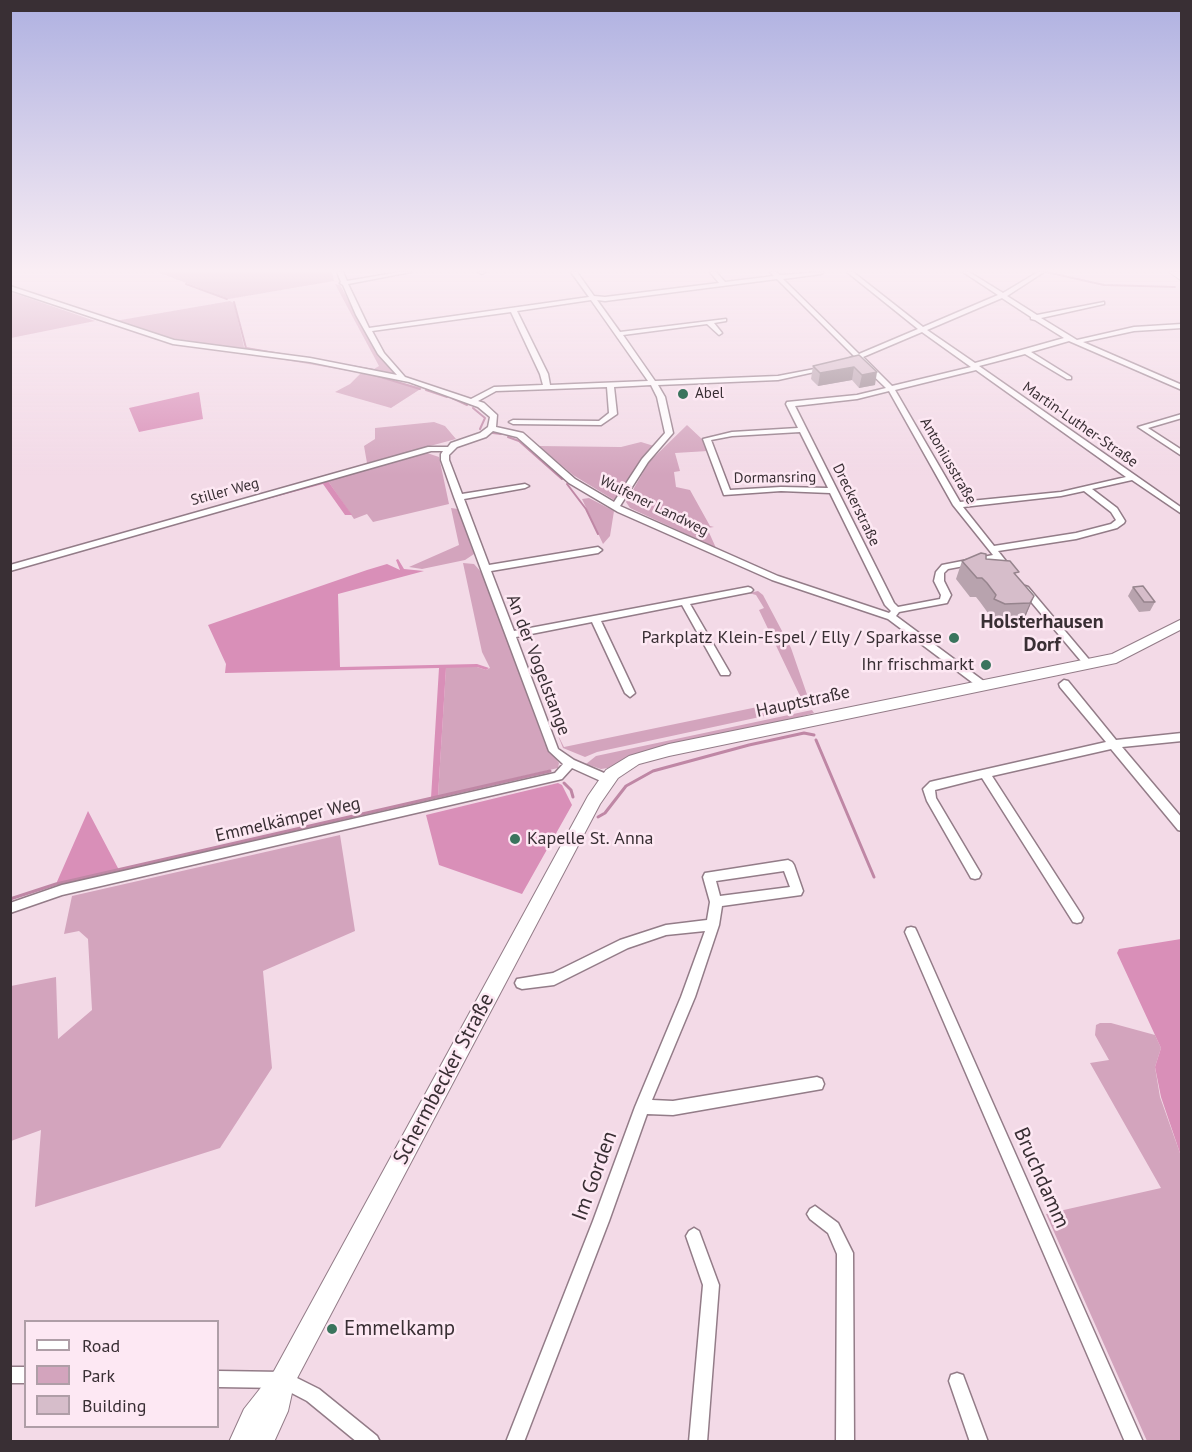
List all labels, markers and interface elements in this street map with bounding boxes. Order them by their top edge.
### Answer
street label: Martin-Luther-Straße [1019,378,1141,472]
place label: Abel [695,385,724,403]
marker: Abel [676,387,690,401]
street label: Antoniusstraße [916,414,980,508]
street label: Dreckerstraße [828,461,884,549]
street label: Dormansring [734,468,816,488]
street label: Wulfener Landweg [597,472,711,540]
street label: Stiller Weg [189,474,261,510]
street label: An der Vogelstange [501,592,575,738]
district label: Holsterhausen Dorf [980,610,1104,657]
place label: Parkplatz Klein-Espel / Elly / Sparkasse [641,627,942,649]
marker: Parkplatz Klein-Espel / Elly / Sparkasse [947,631,961,645]
place label: Ihr frischmarkt [861,654,974,676]
marker: Ihr frischmarkt [979,658,993,672]
street label: Hauptstraße [754,682,852,722]
street label: Emmelkämper Weg [213,793,363,847]
place label: Kapelle St. Anna [527,828,654,850]
marker: Kapelle St. Anna [508,832,522,846]
street label: Schermbecker Straße [388,989,500,1169]
street label: Bruchdamm [1008,1124,1074,1232]
street label: Im Gorden [567,1128,623,1224]
place label: Emmelkamp [344,1316,455,1342]
legend [24,1320,219,1428]
marker: Emmelkamp [325,1322,339,1336]
text: Road [82,1334,120,1357]
text: Park [82,1364,115,1387]
text: Building [82,1394,146,1417]

